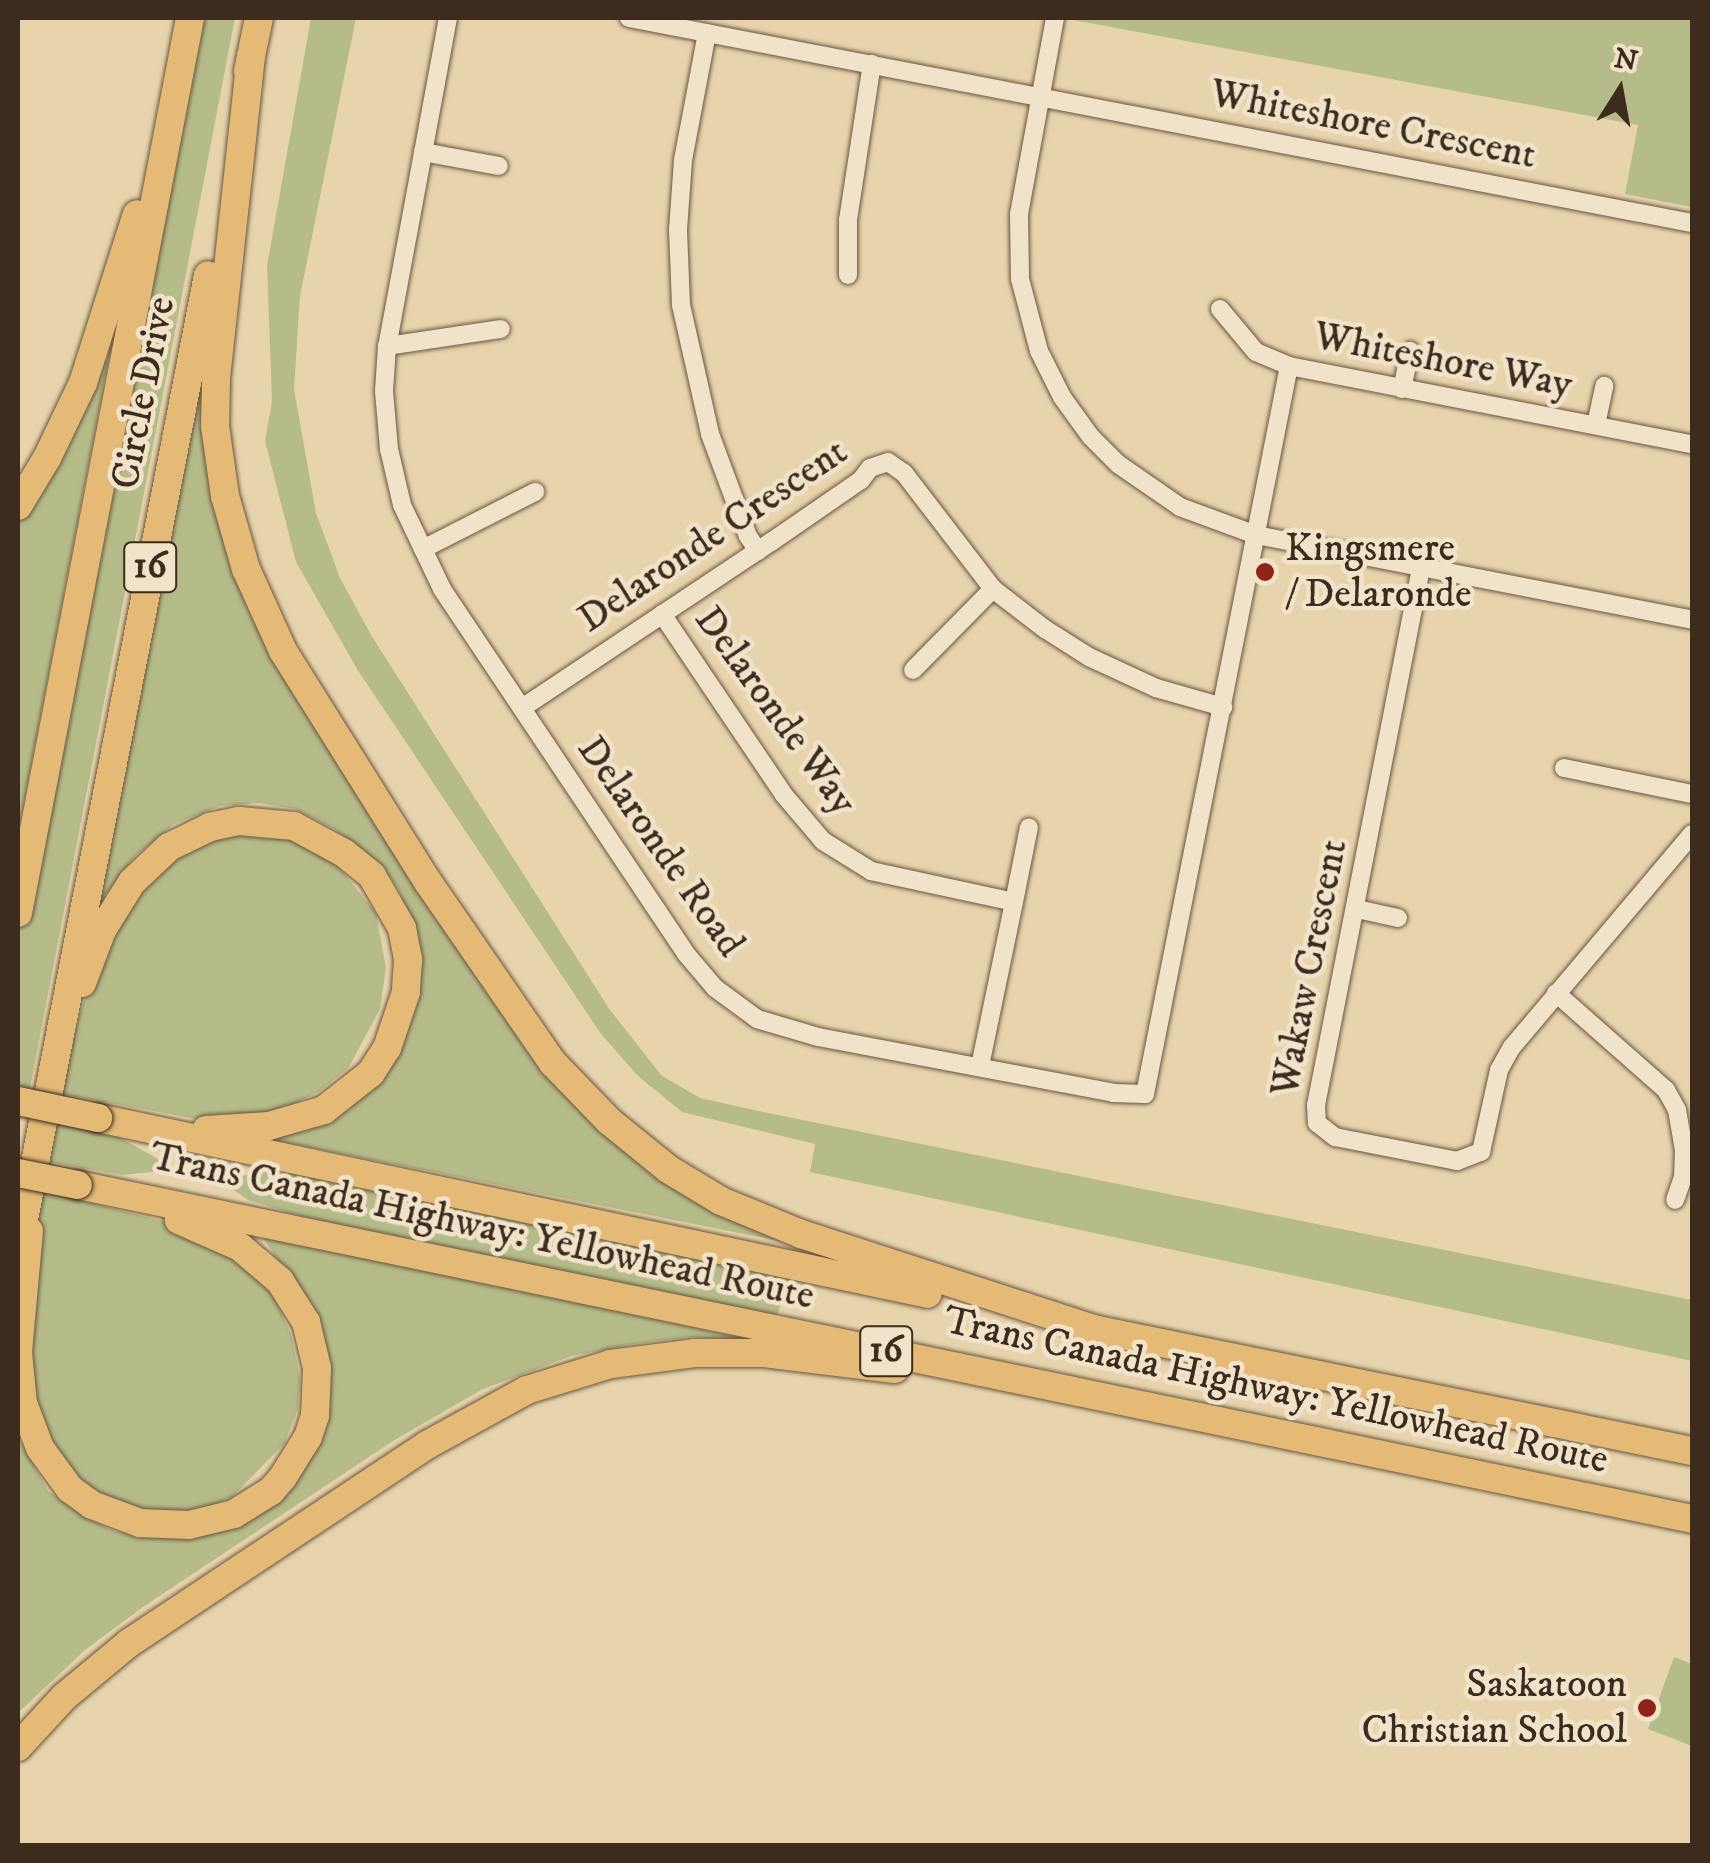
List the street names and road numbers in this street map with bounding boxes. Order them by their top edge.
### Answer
street label: Whiteshore Crescent [1206,70,1540,180]
street label: Circle Drive [102,293,186,493]
street label: Whiteshore Way [1310,312,1576,410]
street label: Delaronde Crescent [569,428,857,644]
road number: 16 [122,534,178,600]
street label: Delaronde Way [683,598,867,824]
street label: Delaronde Road [566,727,754,967]
street label: Wakaw Crescent [1262,836,1358,1100]
street label: Trans Canada Highway: Yellowhead Route [146,1133,818,1321]
street label: Trans Canada Highway: Yellowhead Route [940,1297,1612,1485]
road number: 16 [858,1318,914,1384]

